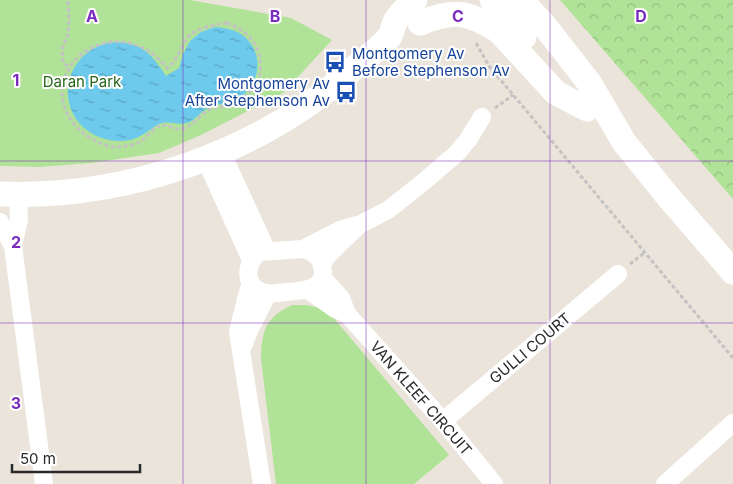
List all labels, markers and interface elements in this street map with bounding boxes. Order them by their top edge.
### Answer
text: A [86,6,98,26]
text: B [270,6,280,26]
text: C [452,6,464,26]
text: D [635,6,647,26]
place label: Montgomery Av Before Stephenson Av [352,44,510,80]
bus stop icon: Montgomery Av Before Stephenson Av [322,49,348,75]
text: 1 [13,70,19,90]
park label: Daran Park [43,72,122,91]
place label: Montgomery Av After Stephenson Av [185,74,331,110]
bus stop icon: Montgomery Av After Stephenson Av [333,79,359,105]
text: 2 [11,232,21,252]
street label: GULLI COURT [485,308,575,388]
street label: VAN KLEEF CIRCUIT [366,337,476,459]
text: 3 [11,393,21,413]
scale bar [12,442,140,474]
text: 50 m [20,449,56,468]

